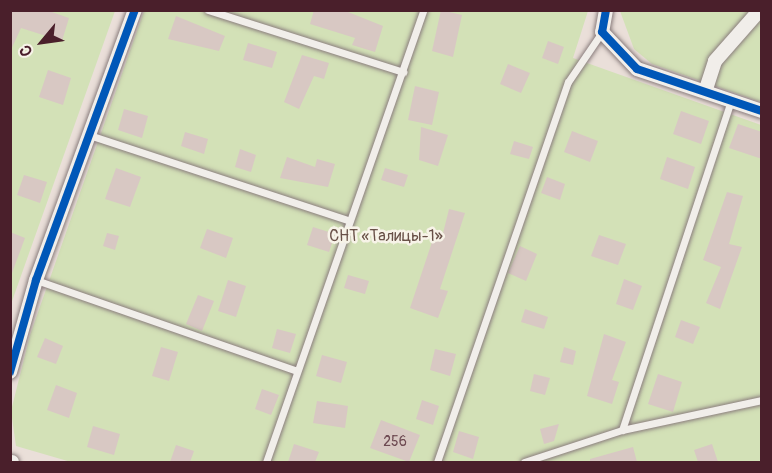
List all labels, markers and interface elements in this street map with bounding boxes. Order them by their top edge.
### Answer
north arrow [12,12,72,72]
text: С [15,42,37,60]
park label: СНТ «Талицы-1» [329,226,443,246]
house number: 256 [383,434,407,450]

